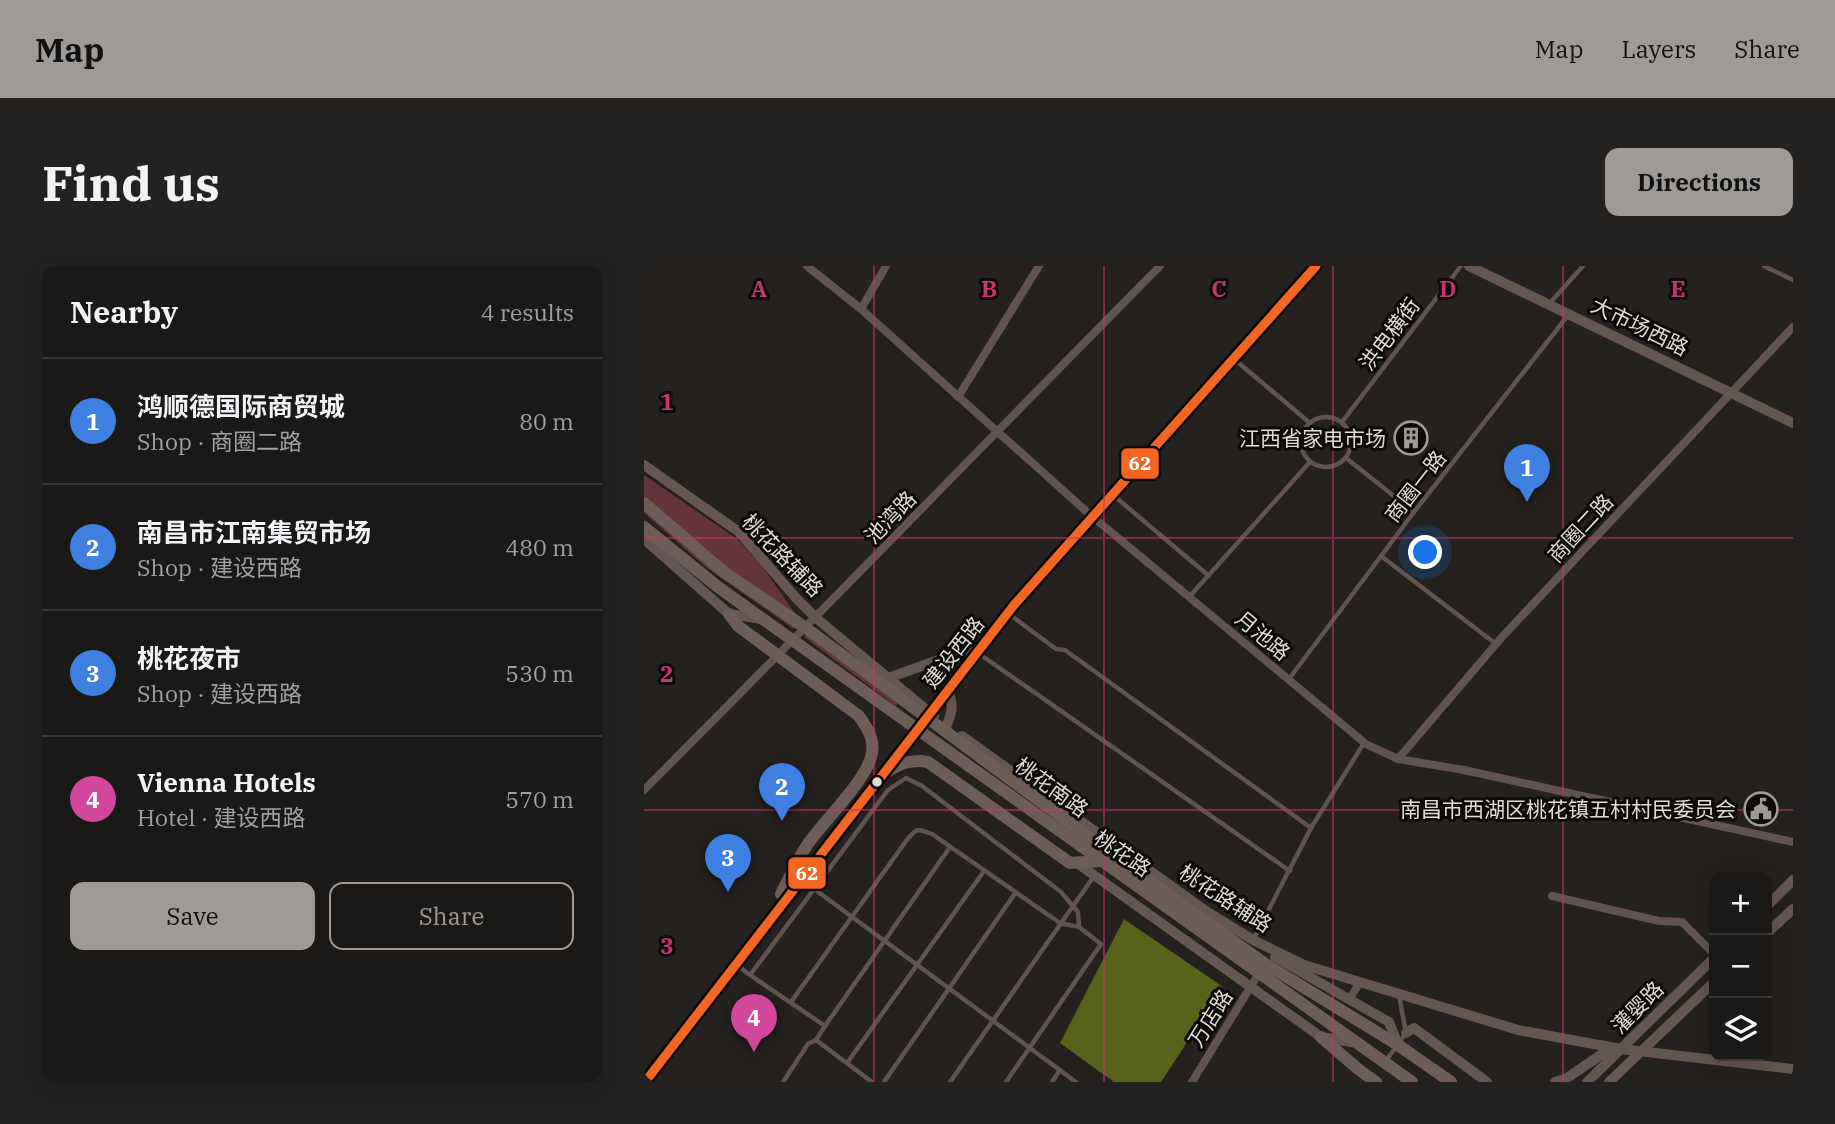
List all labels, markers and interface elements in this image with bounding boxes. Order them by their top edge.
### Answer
text: Map [35,28,104,71]
text: Map [1535,33,1583,65]
text: Layers [1621,33,1696,65]
text: Share [1734,33,1800,65]
button: Directions [1605,148,1793,216]
text: Find us [42,151,220,214]
text: A [751,273,767,303]
text: B [981,273,997,303]
text: C [1211,273,1227,303]
text: D [1439,273,1457,303]
text: E [1670,273,1686,303]
street label: 大市场西路 [1587,290,1693,362]
text: Nearby [70,292,178,331]
street label: 洪电横街 [1353,292,1425,376]
text: 4 results [481,297,574,327]
text: 1 [660,386,674,416]
text: 鸿顺德国际商贸城 [137,389,345,423]
text: 1 [86,406,100,436]
text: 80 m [519,406,574,436]
building icon: 江西省家电市场 [1392,419,1430,457]
place label: 江西省家电市场 [1239,424,1386,452]
text: Shop · 商圈二路 [137,426,302,456]
street label: 商圈一路 [1378,444,1452,528]
pin: 1 [1504,444,1550,502]
line badge: 62 [1120,447,1160,480]
text: 62 [1129,451,1151,475]
street label: 池湾路 [858,485,922,549]
street label: 商圈二路 [1541,488,1619,568]
street label: 桃花路辅路 [736,508,830,602]
text: 南昌市江南集贸市场 [137,515,371,549]
text: 2 [86,532,100,562]
text: 480 m [505,532,574,562]
your location [1408,535,1442,569]
text: Shop · 建设西路 [137,552,302,582]
street label: 月池路 [1230,604,1296,666]
street label: 建设西路 [916,610,990,694]
text: 桃花夜市 [137,641,241,675]
text: 3 [86,658,100,688]
text: 530 m [505,658,574,688]
text: 2 [660,658,674,688]
text: Shop · 建设西路 [137,678,302,708]
street label: 桃花南路 [1010,751,1094,823]
pin: 2 [759,763,805,821]
text: Vienna Hotels [137,765,316,799]
unlabelled marker [870,775,884,789]
text: 4 [86,784,100,814]
text: 570 m [505,784,574,814]
public building icon: 南昌市西湖区桃花镇五村村民委员会 [1742,790,1780,828]
place label: 南昌市西湖区桃花镇五村村民委员会 [1400,795,1736,823]
text: Hotel · 建设西路 [137,802,306,832]
street label: 桃花路 [1089,823,1157,883]
pin: 3 [705,834,751,892]
line badge: 62 [787,856,827,890]
street label: 桃花路辅路 [1174,858,1278,938]
text: 62 [796,861,818,885]
map controls [1709,872,1772,1061]
button: + [1709,872,1772,935]
button: Save [70,882,315,950]
button: Share [329,882,574,950]
text: 3 [660,930,674,960]
button: − [1709,935,1772,998]
street label: 灌婴路 [1605,975,1669,1039]
street label: 万店路 [1181,984,1239,1052]
pin: 4 [731,994,777,1052]
button: layers [1709,998,1772,1061]

